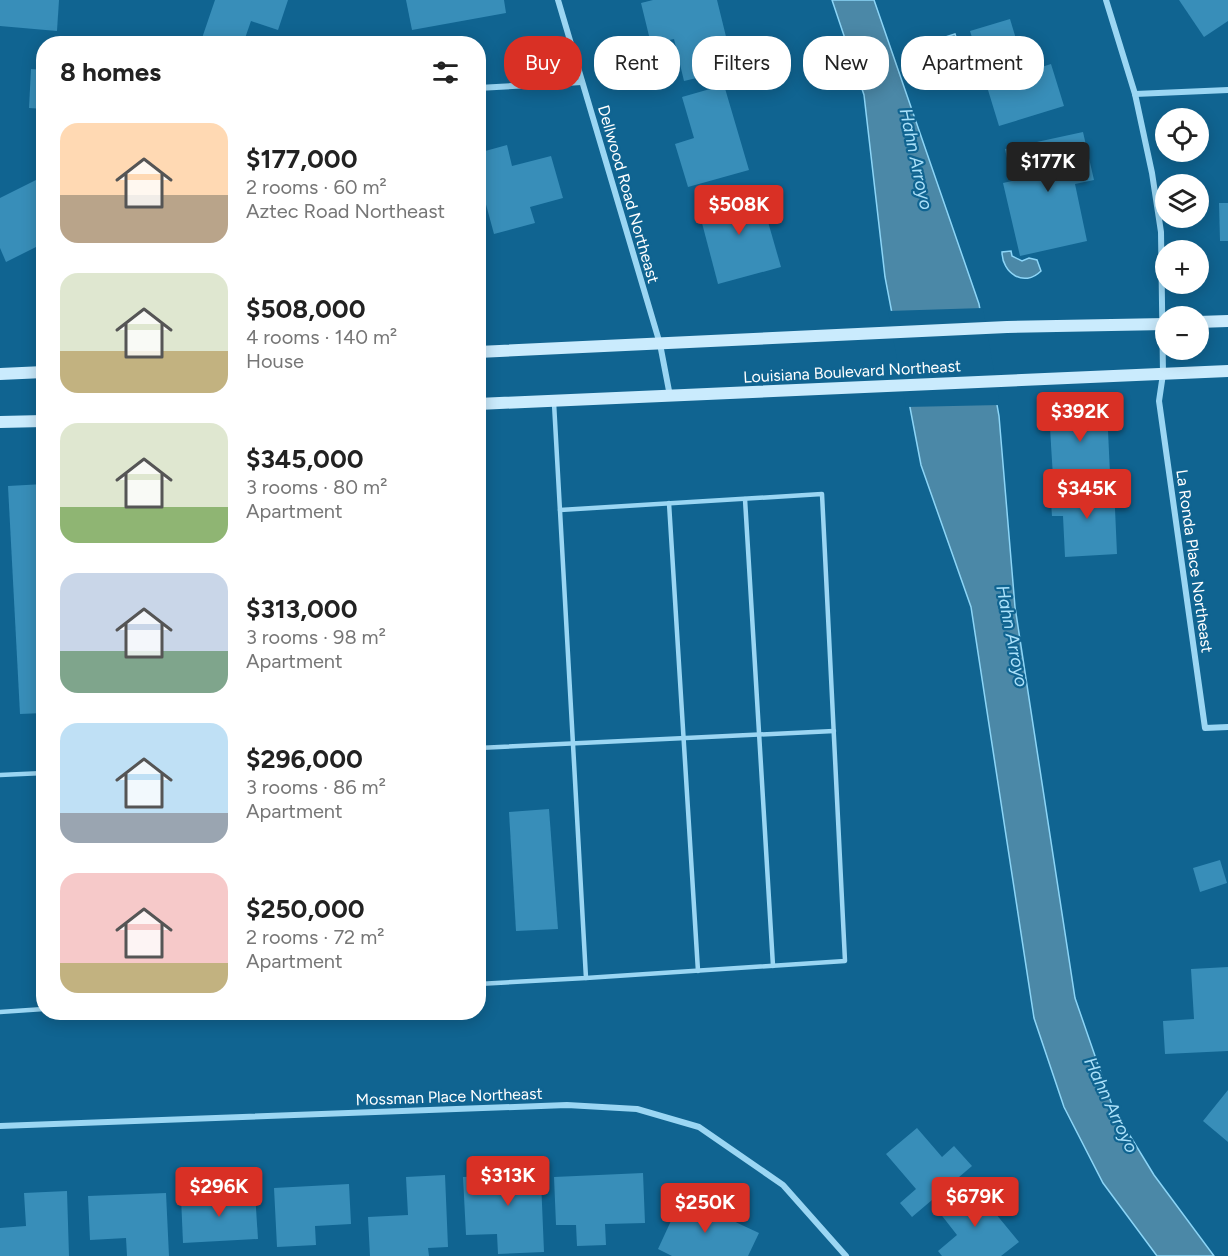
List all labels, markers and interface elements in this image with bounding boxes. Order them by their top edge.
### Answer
chip: Buy [504,36,582,90]
chip: Rent [594,36,680,90]
chip: Filters [692,36,791,90]
chip: New [803,36,889,90]
chip: Apartment [901,36,1044,90]
text: 8 homes [60,56,161,88]
icon: filters [429,56,462,89]
street label: Dellwood Road Northeast [594,103,663,285]
water label: Hahn Arroyo [895,106,937,212]
map controls [1155,108,1209,360]
button: locate [1155,108,1209,162]
pin: $177K [1006,142,1090,193]
text: $177,000 [246,143,358,175]
icon: home [108,147,180,219]
text: $177K [1020,149,1076,173]
button: layers [1155,174,1209,228]
text: 2 rooms · 60 m² [246,175,387,199]
pin: $508K [697,185,781,236]
text: $508K [708,192,770,216]
text: Aztec Road Northeast [246,199,445,223]
button: + [1155,240,1209,294]
text: $508,000 [246,293,366,325]
icon: home [108,297,180,369]
button: − [1155,306,1209,360]
text: 4 rooms · 140 m² [246,325,397,349]
text: House [246,349,304,373]
street label: Louisiana Boulevard Northeast [743,356,961,387]
pin: $392K [1038,392,1122,443]
text: $392K [1051,399,1109,423]
text: $345,000 [246,443,364,475]
icon: home [108,447,180,519]
street label: La Ronda Place Northeast [1172,468,1217,654]
pin: $345K [1045,469,1129,520]
text: 3 rooms · 80 m² [246,475,387,499]
text: $345K [1057,476,1117,500]
text: Apartment [246,499,343,523]
water label: Hahn Arroyo [991,583,1033,689]
text: $313,000 [246,593,358,625]
icon: home [108,597,180,669]
text: 3 rooms · 98 m² [246,625,386,649]
text: Apartment [246,649,343,673]
text: $296,000 [246,743,363,775]
icon: home [108,747,180,819]
text: 3 rooms · 86 m² [246,775,386,799]
text: Apartment [246,799,343,823]
text: $250,000 [246,893,365,925]
icon: home [108,897,180,969]
text: 2 rooms · 72 m² [246,925,384,949]
text: Apartment [246,949,343,973]
water label: Hahn Arroyo [1079,1054,1143,1156]
street label: Mossman Place Northeast [355,1084,543,1109]
pin: $313K [466,1156,550,1207]
text: $313K [480,1163,536,1187]
pin: $296K [177,1167,261,1218]
text: $296K [189,1174,249,1198]
pin: $679K [933,1177,1017,1228]
pin: $250K [663,1183,747,1234]
text: $679K [946,1184,1004,1208]
text: $250K [675,1190,735,1214]

